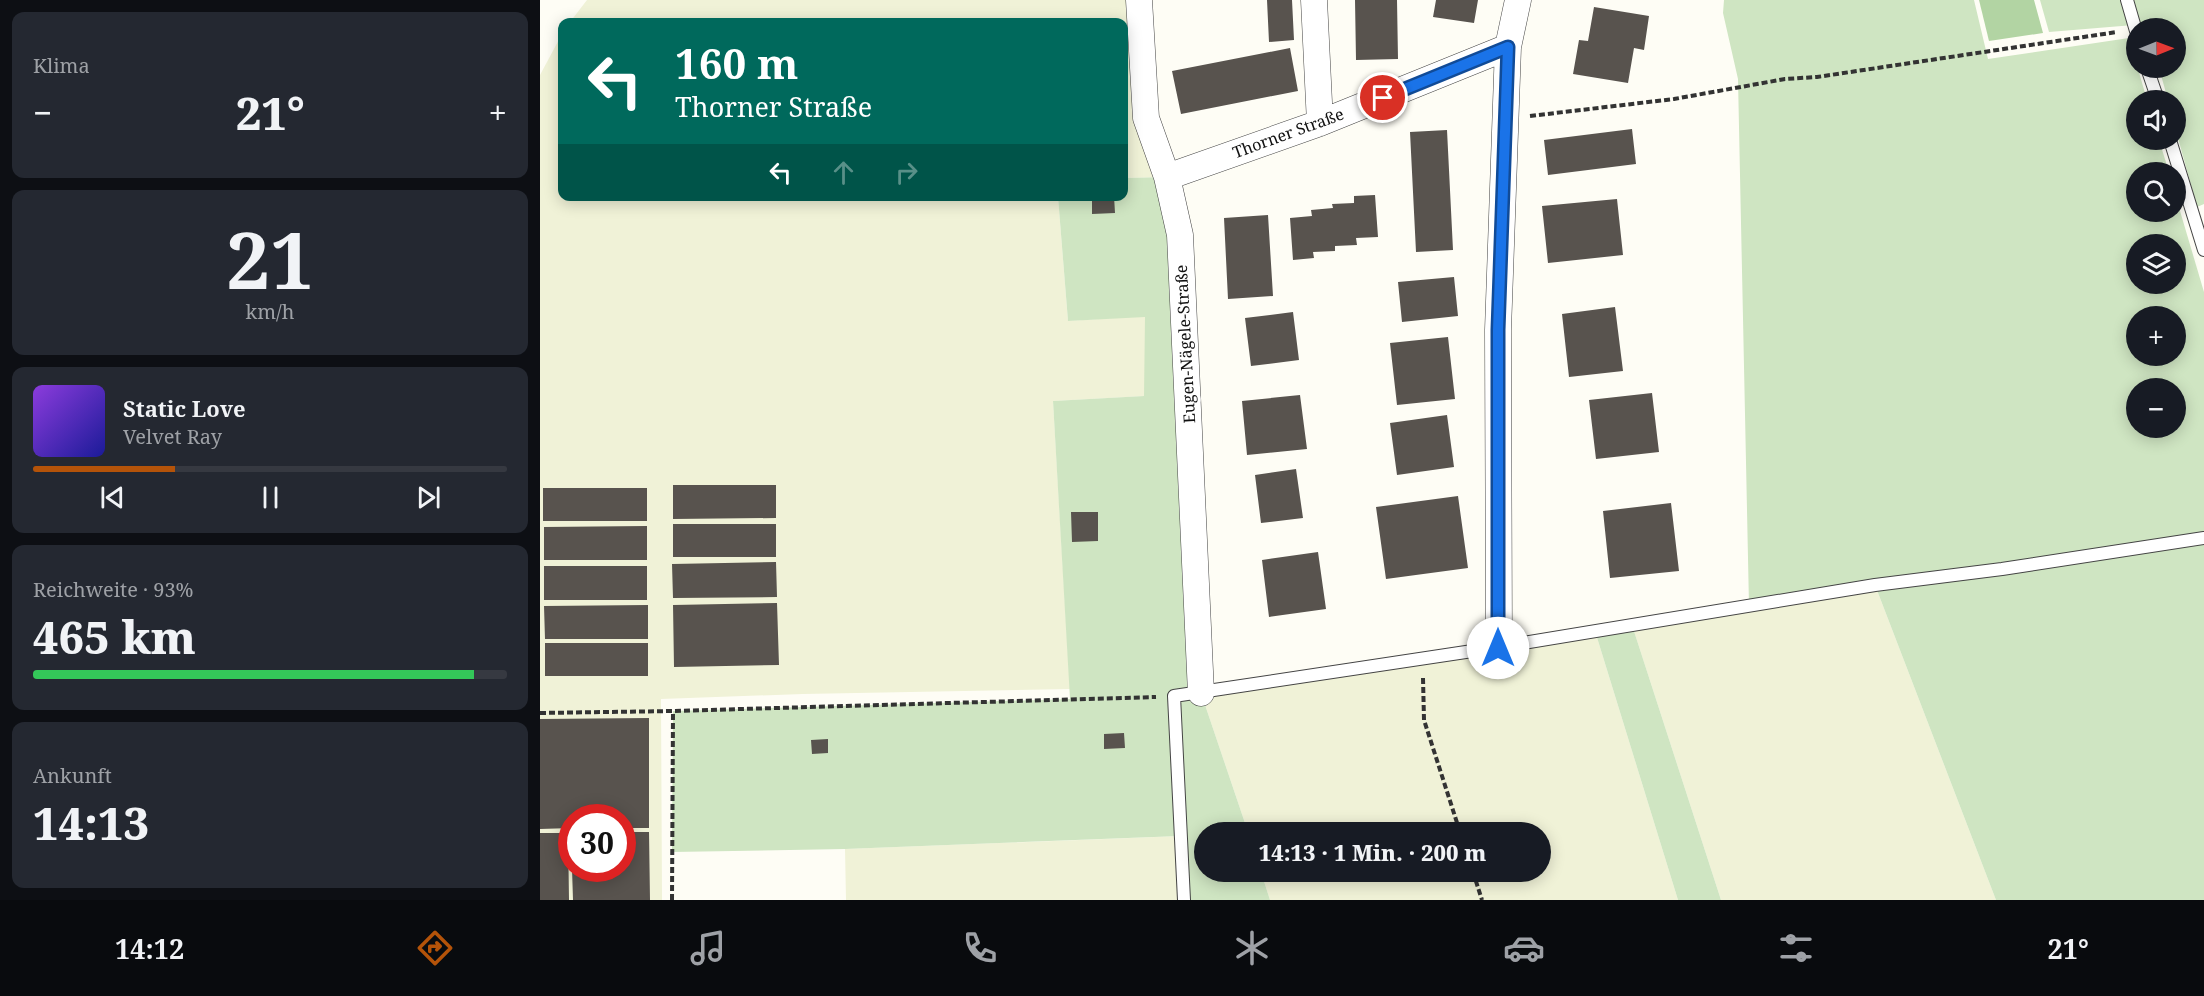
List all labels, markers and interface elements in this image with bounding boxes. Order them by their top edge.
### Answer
north arrow [2126,18,2186,78]
map controls [2126,18,2186,438]
text: 160 m [675,34,799,91]
icon: left [576,42,654,120]
text: Klima [33,52,90,79]
pin [1357,72,1408,123]
icon: arrive [1366,81,1399,114]
text: 21° [236,82,305,143]
text: Thorner Straße [675,88,872,125]
text: − [33,90,52,135]
text: + [489,90,507,135]
button: sound [2126,90,2186,150]
street label: Thorner Straße [1229,103,1347,163]
icon: left [764,156,797,189]
icon: ahead [827,156,860,189]
icon: right [890,156,923,189]
button: search [2126,162,2186,222]
text: 21 [226,206,314,312]
button: layers [2126,234,2186,294]
street label: Eugen-Nägele-Straße [1170,264,1200,424]
text: km/h [245,298,295,325]
button: + [2126,306,2186,366]
button: − [2126,378,2186,438]
text: Static Love [123,393,246,423]
text: Velvet Ray [123,423,222,450]
icon: previous [96,481,129,514]
icon: pause [254,481,287,514]
icon: next [412,481,445,514]
text: Reichweite · 93% [33,576,194,603]
text: 465 km [33,606,196,667]
position arrow [1466,616,1530,680]
text: Ankunft [33,762,112,789]
text: 14:13 [33,792,149,853]
speed limit sign: 30 [558,804,636,882]
text: 14:13 · 1 Min. · 200 m [1259,837,1486,867]
icon: directions [414,927,456,969]
icon: music [687,927,729,969]
icon: phone [959,927,1001,969]
icon: climate [1231,927,1273,969]
icon: car [1503,927,1545,969]
icon: filters [1775,927,1817,969]
text: 14:12 [115,930,184,967]
text: 21° [2048,930,2089,967]

